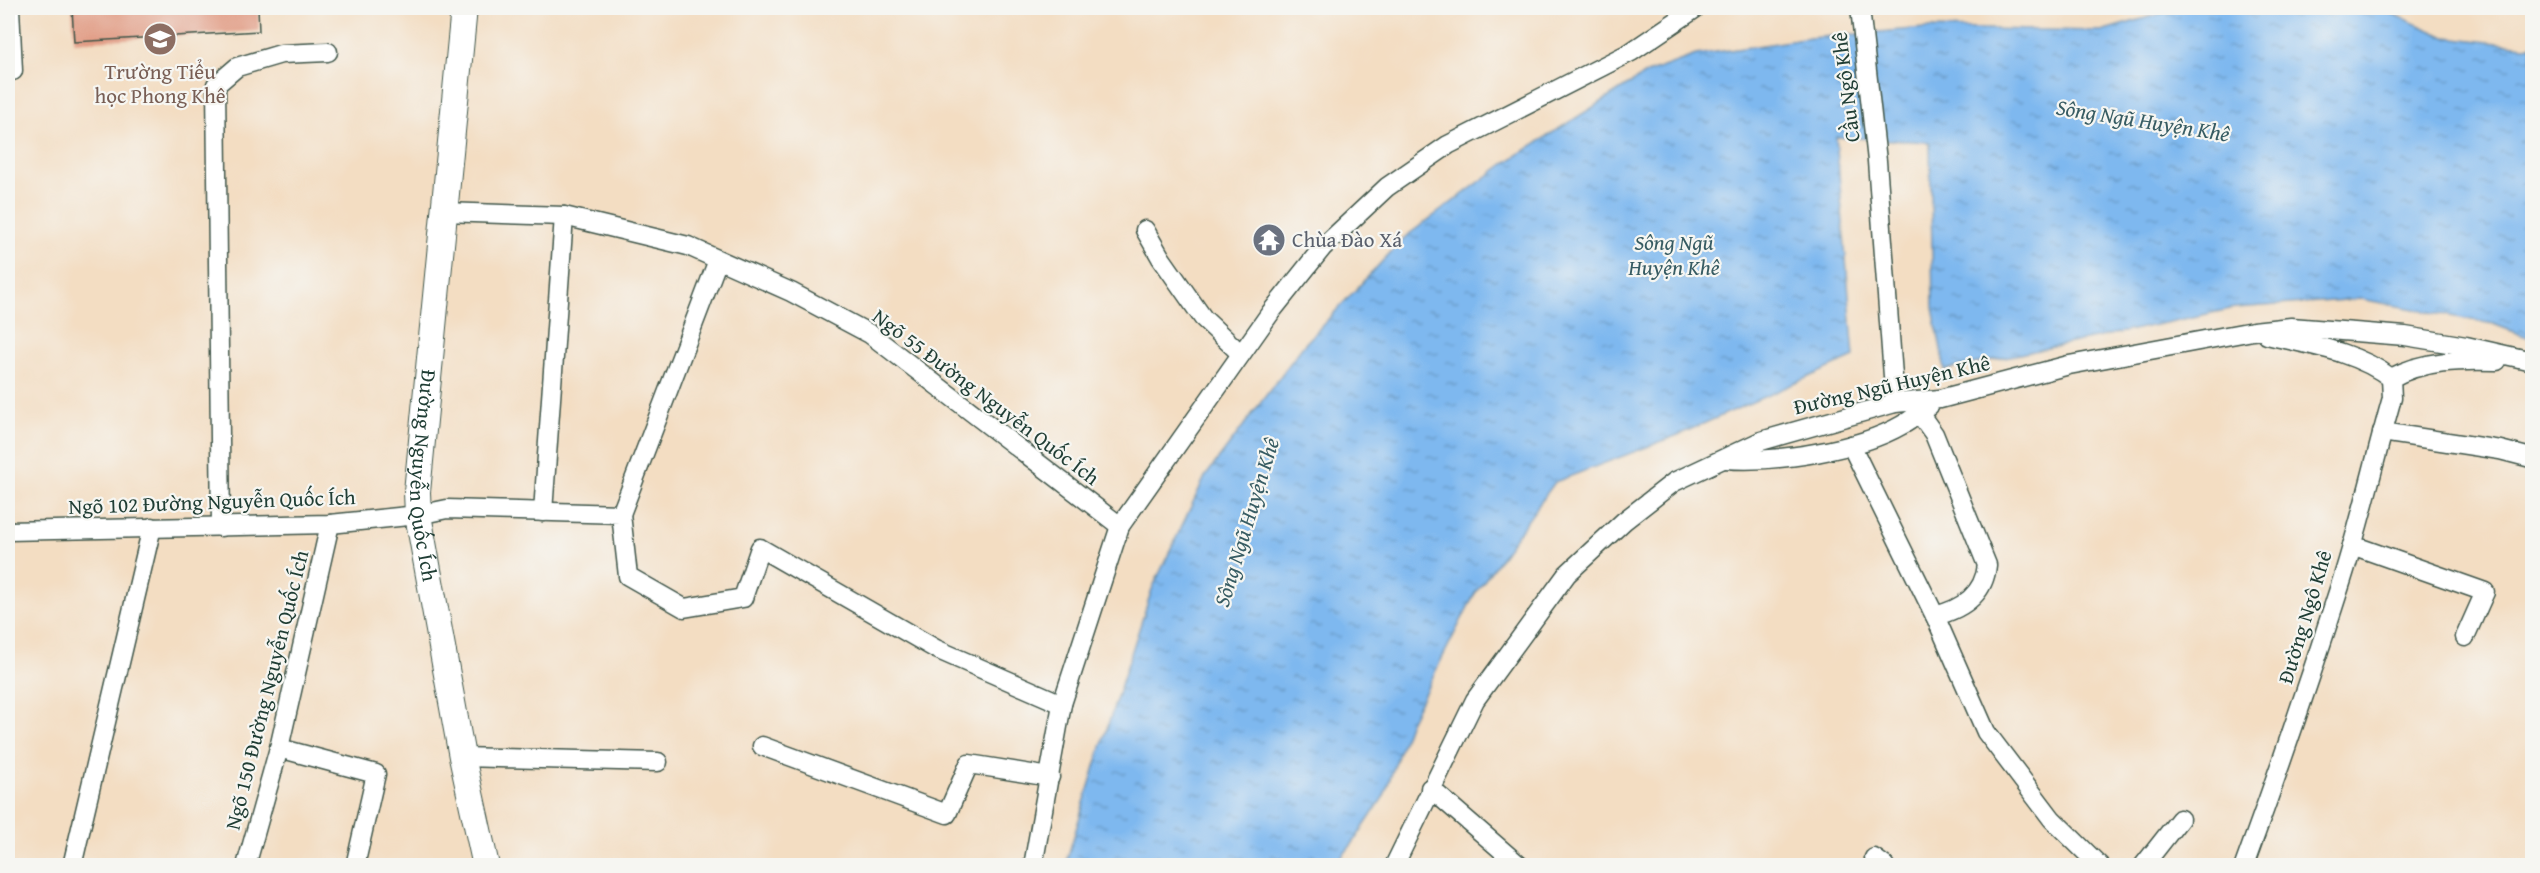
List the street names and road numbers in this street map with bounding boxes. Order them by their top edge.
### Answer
street label: Cầu Ngô Khê [1823,30,1868,144]
street label: Ngõ 55 Đường Nguyễn Quốc Ích [866,301,1106,493]
street label: Đường Ngũ Huyện Khê [1791,347,1993,422]
street label: Đường Nguyễn Quốc Ích [402,368,446,584]
street label: Ngõ 102 Đường Nguyễn Quốc Ích [68,481,356,522]
street label: Đường Ngô Khê [2270,546,2340,687]
street label: Ngõ 150 Đường Nguyễn Quốc Ích [217,547,316,833]

